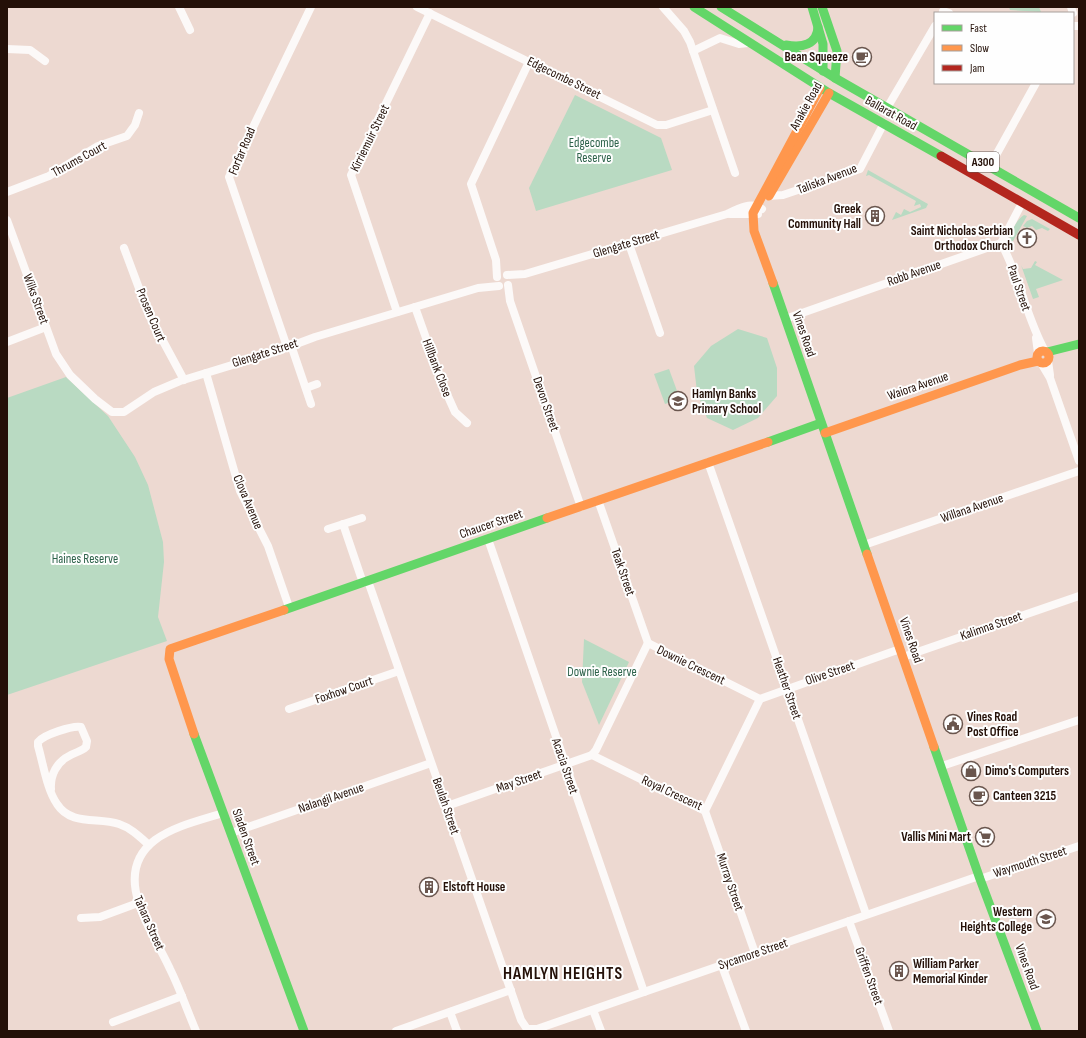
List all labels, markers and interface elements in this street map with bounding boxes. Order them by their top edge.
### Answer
legend [934,12,1074,84]
text: Fast [970,21,987,36]
text: Slow [970,41,989,56]
cafe icon: Bean Squeeze [851,46,873,68]
place label: Bean Squeeze [784,49,848,65]
street label: Edgecombe Street [525,53,604,103]
text: Jam [969,61,985,76]
street label: Anakie Road [786,79,826,134]
street label: Ballarat Road [862,92,920,134]
street label: Kirriemuir Street [347,102,393,174]
street label: Forfar Road [225,125,259,177]
park label: Edgecombe Reserve [569,135,619,166]
street label: Thrums Court [49,137,109,181]
road number: A300 [967,152,999,172]
street label: Taliska Avenue [795,160,859,198]
place label: Greek Community Hall [788,201,862,232]
building icon: Greek Community Hall [864,205,886,227]
place label: Saint Nicholas Serbian Orthodox Church [911,223,1013,254]
street label: Glengate Street [591,226,661,262]
church icon: Saint Nicholas Serbian Orthodox Church [1016,227,1038,249]
street label: Robb Avenue [885,256,943,290]
street label: Paul Street [1004,263,1034,313]
street label: Wilks Street [20,272,52,326]
street label: Prosen Court [133,286,169,344]
street label: Vines Road [789,309,819,359]
street label: Glengate Street [230,335,300,371]
street label: Hillbank Close [419,337,455,399]
street label: Waiora Avenue [885,368,951,404]
street label: Devon Street [529,374,563,434]
place label: Hamlyn Banks Primary School [692,386,761,417]
school or university icon: Hamlyn Banks Primary School [667,390,689,412]
street label: Clova Avenue [229,472,267,532]
street label: Willana Avenue [939,490,1005,526]
street label: Chaucer Street [457,506,525,542]
street label: Teak Street [607,546,639,598]
park label: Haines Reserve [52,551,118,567]
street label: Kalimna Street [958,608,1024,644]
street label: Vines Road [896,615,926,665]
street label: Downie Crescent [654,642,728,688]
street label: Heather Street [769,655,805,721]
street label: Olive Street [803,657,857,689]
park label: Downie Reserve [567,664,637,680]
street label: Foxhow Court [313,673,375,707]
place label: Vines Road Post Office [967,709,1019,740]
public building icon: Vines Road Post Office [942,713,964,735]
street label: Acacia Street [548,735,582,796]
shop icon: Dimo's Computers [960,760,982,782]
place label: Dimo's Computers [985,763,1069,779]
street label: May Street [494,766,544,796]
street label: Royal Crescent [639,772,705,814]
street label: Beulah Street [429,776,463,836]
street label: Nalangil Avenue [296,779,366,817]
cafe icon: Canteen 3215 [968,785,990,807]
place label: Canteen 3215 [993,788,1057,804]
street label: Sladen Street [228,807,264,867]
supermarket icon: Vallis Mini Mart [974,826,996,848]
place label: Vallis Mini Mart [901,829,972,845]
street label: Waymouth Street [991,843,1069,881]
street label: Murray Street [713,851,747,913]
building icon: Elstoft House [418,876,440,898]
place label: Elstoft House [443,879,506,895]
street label: Tahara Street [130,893,168,953]
place label: Western Heights College [960,904,1032,935]
school or university icon: Western Heights College [1035,908,1057,930]
street label: Sycamore Street [716,935,790,973]
street label: Vines Road [1011,942,1043,992]
street label: Griffen Street [851,945,887,1007]
place label: William Parker Memorial Kinder [913,956,988,987]
building icon: William Parker Memorial Kinder [888,960,910,982]
district label: HAMLYN HEIGHTS [503,964,623,984]

